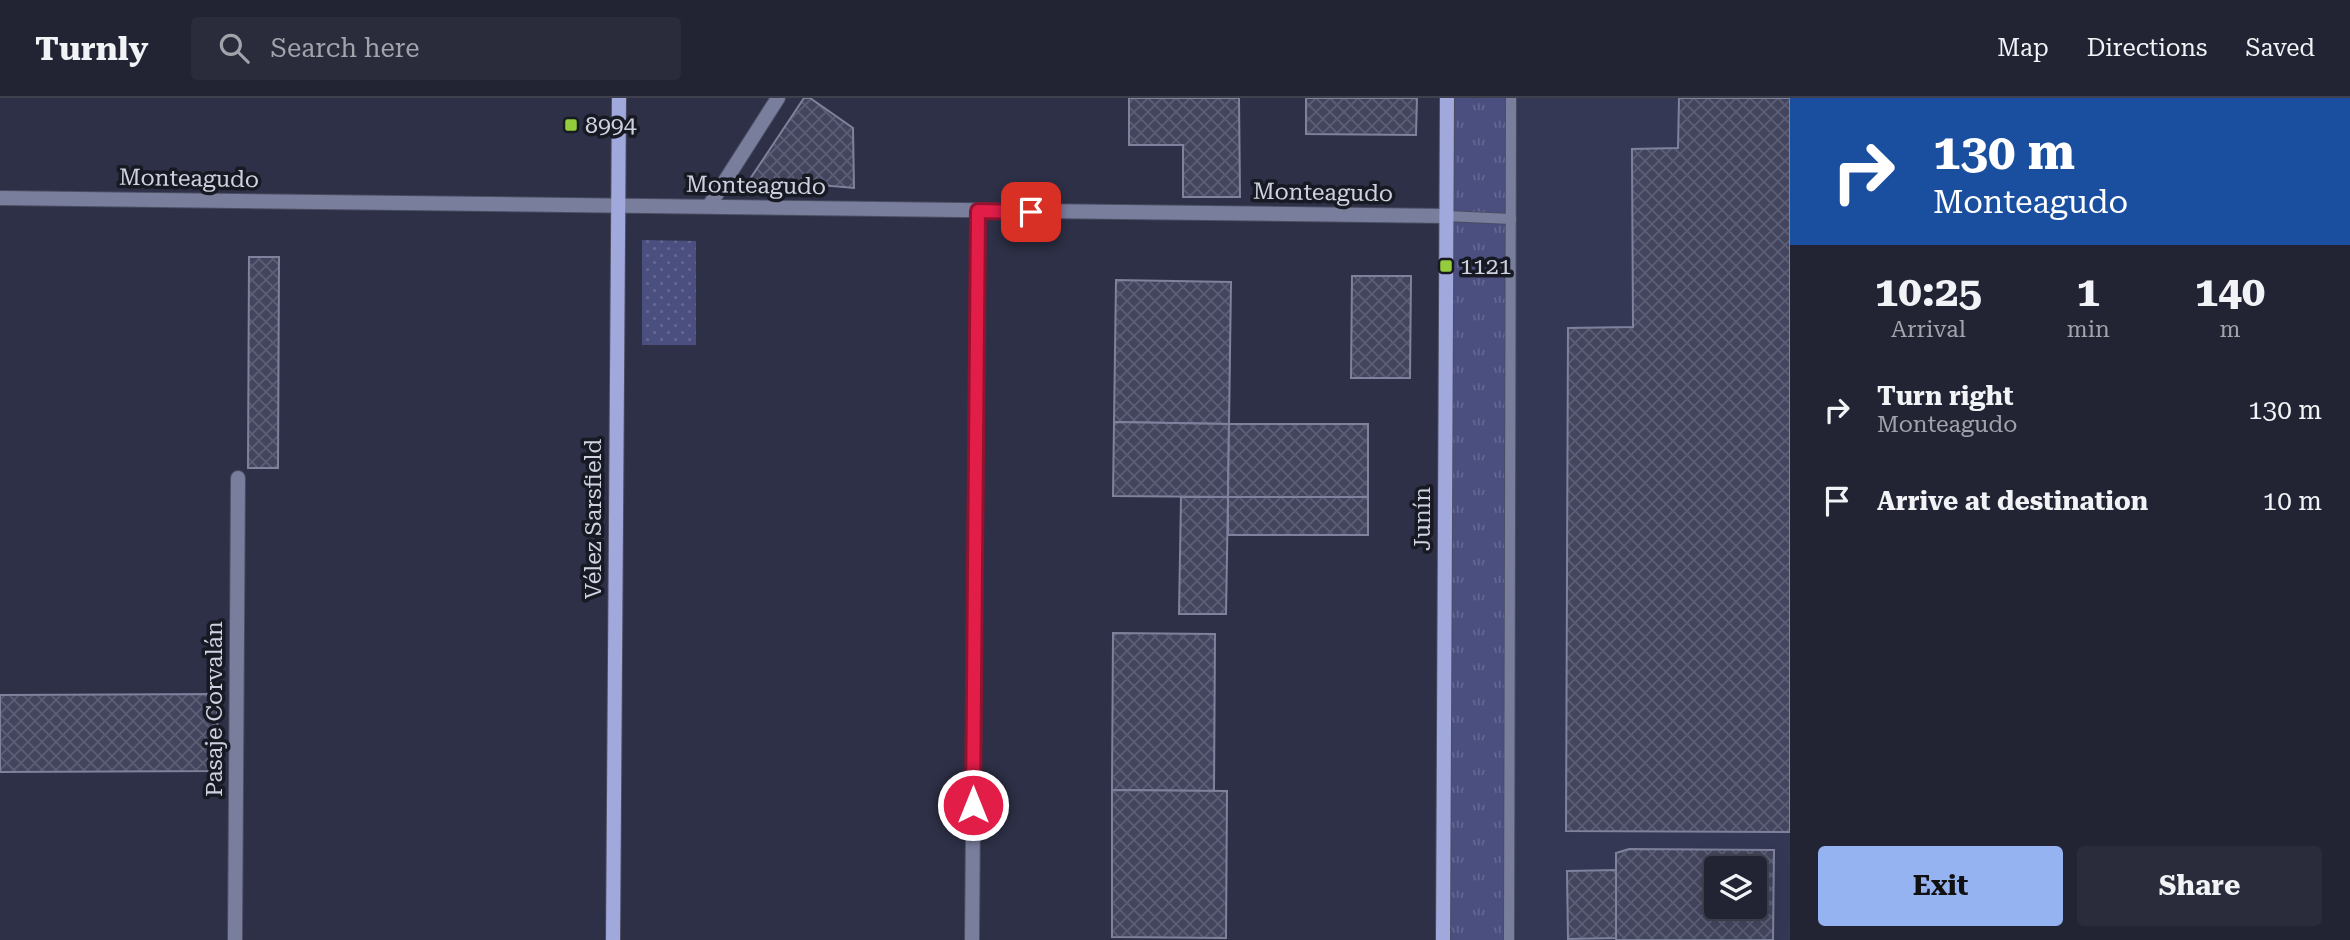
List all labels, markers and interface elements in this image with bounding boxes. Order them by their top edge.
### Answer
search box [191,17,681,80]
text: Turnly [35,29,149,68]
icon: search [215,29,253,67]
text: Search here [271,33,419,63]
text: Map [1997,34,2049,62]
text: Directions [2087,34,2207,62]
text: Saved [2245,34,2315,62]
place label: 8994 [585,112,637,139]
marker: 8994 [563,117,579,133]
text: 130 m [1933,124,2075,181]
icon: right [1818,126,1909,217]
street label: Monteagudo [119,164,259,193]
street label: Monteagudo [686,171,826,200]
street label: Monteagudo [1253,178,1393,207]
pin [1001,182,1061,242]
text: Monteagudo [1933,183,2128,221]
icon: arrive [1012,193,1050,231]
place label: 1121 [1460,253,1512,280]
marker: 1121 [1438,258,1454,274]
text: 10:25 [1875,267,1982,316]
text: 1 [2077,267,2100,316]
text: 140 [2195,267,2265,316]
text: Arrival [1891,316,1966,343]
text: min [2067,316,2110,343]
text: m [2219,316,2240,343]
text: Turn right [1877,381,2013,411]
icon: right [1818,391,1856,429]
text: 130 m [2248,395,2322,425]
text: Monteagudo [1877,411,2017,438]
street label: Vélez Sarsfield [580,439,607,599]
icon: arrive [1818,482,1856,520]
text: Arrive at destination [1877,486,2148,516]
text: 10 m [2263,486,2322,516]
street label: Junín [1409,487,1436,551]
street label: Pasaje Corvalán [201,621,228,797]
position arrow [936,768,1010,842]
button: Exit [1818,846,2063,926]
button: Share [2077,846,2322,926]
map controls [1704,856,1767,919]
button: layers [1704,856,1767,919]

